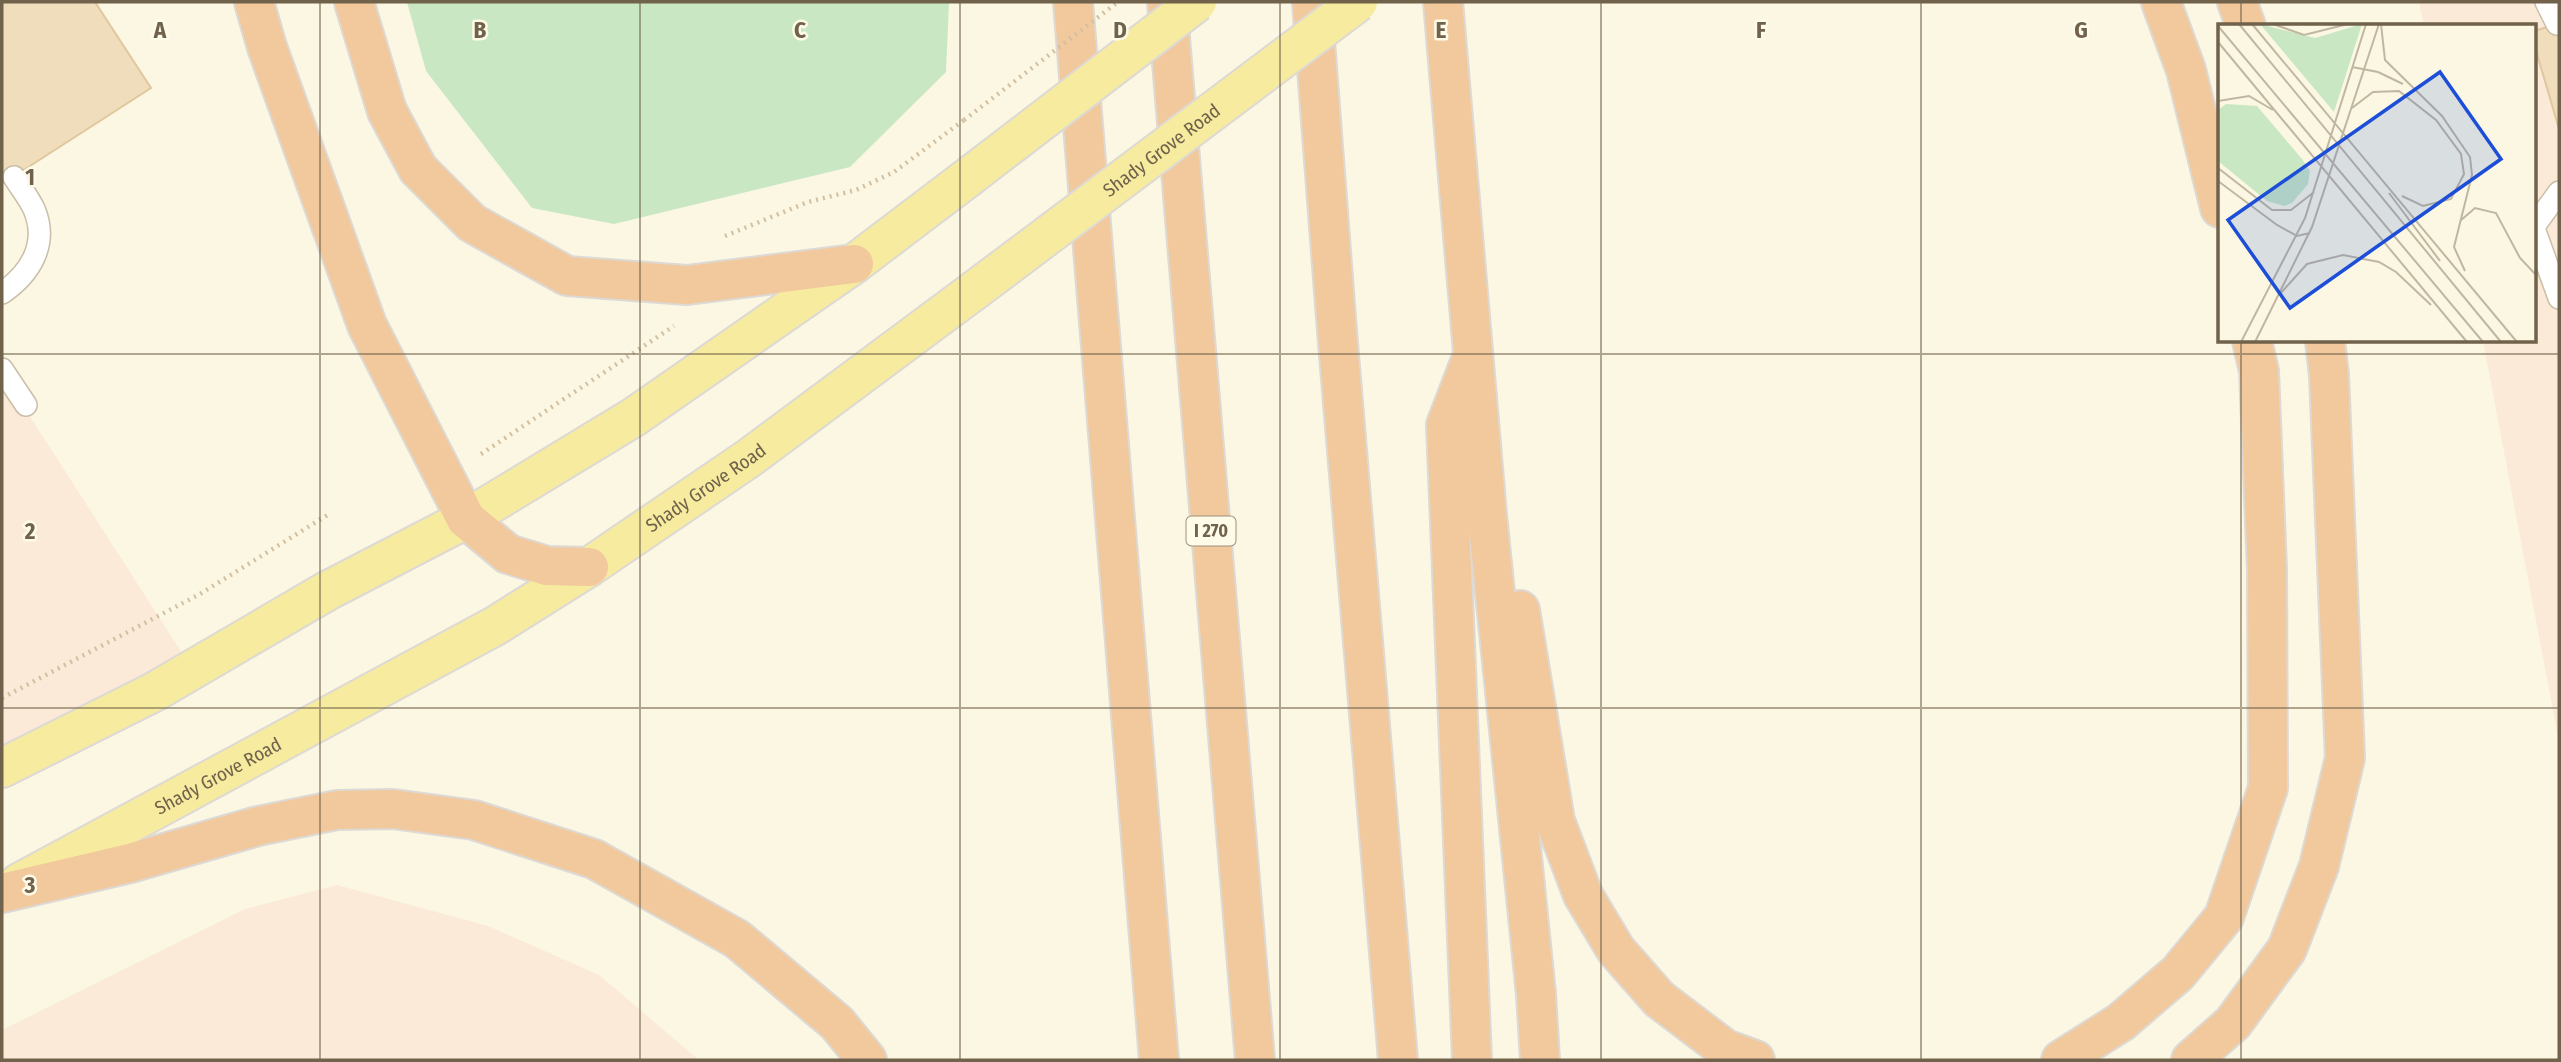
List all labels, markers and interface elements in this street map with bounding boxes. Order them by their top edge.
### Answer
text: A [153,16,167,44]
text: B [474,16,487,44]
text: C [794,16,806,44]
text: D [1113,16,1127,44]
text: E [1436,16,1447,44]
text: F [1756,16,1766,44]
text: G [2074,16,2088,44]
inset map [2218,24,2536,343]
street label: Shady Grove Road [1098,99,1225,202]
text: 1 [25,163,35,191]
street label: Shady Grove Road [641,439,770,537]
road number: I 270 [1186,516,1236,546]
text: 2 [24,517,36,545]
street label: Shady Grove Road [151,733,285,820]
text: 3 [24,871,36,899]

